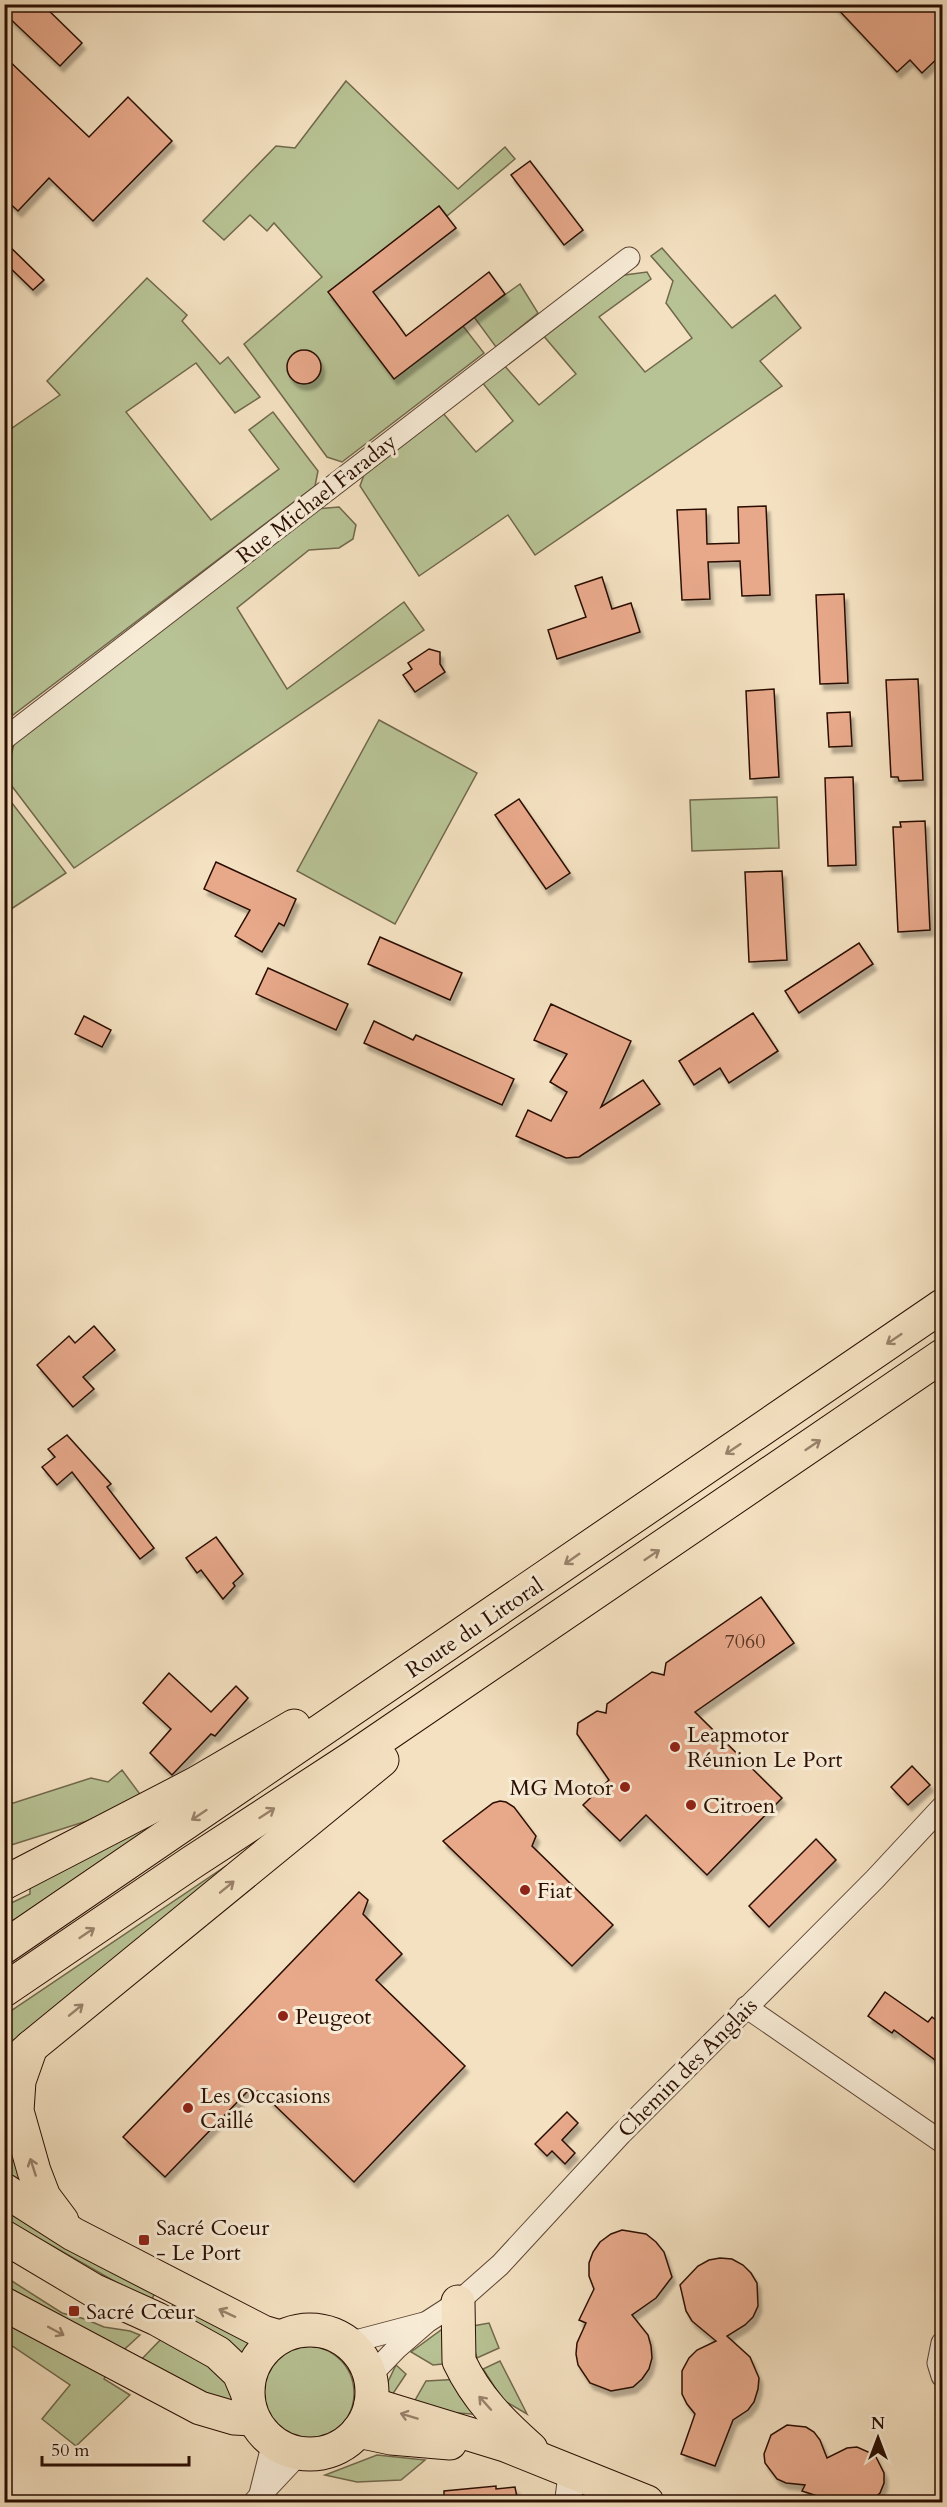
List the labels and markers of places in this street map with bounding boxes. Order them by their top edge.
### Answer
place label: Leapmotor Réunion Le Port [687,1720,842,1775]
marker: Leapmotor Réunion Le Port [668,1740,682,1754]
place label: MG Motor [509,1773,614,1803]
marker: MG Motor [618,1780,632,1794]
place label: Citroen [703,1791,776,1821]
marker: Citroen [684,1798,698,1812]
place label: Fiat [537,1876,572,1906]
marker: Fiat [518,1883,532,1897]
place label: Peugeot [295,2002,371,2032]
marker: Peugeot [276,2009,290,2023]
place label: Les Occasions Caillé [200,2081,330,2136]
marker: Les Occasions Caillé [181,2101,195,2115]
place label: Sacré Coeur - Le Port [156,2213,270,2268]
marker: Sacré Coeur - Le Port [137,2233,151,2247]
place label: Sacré Cœur [86,2297,196,2327]
marker: Sacré Cœur [67,2304,81,2318]

